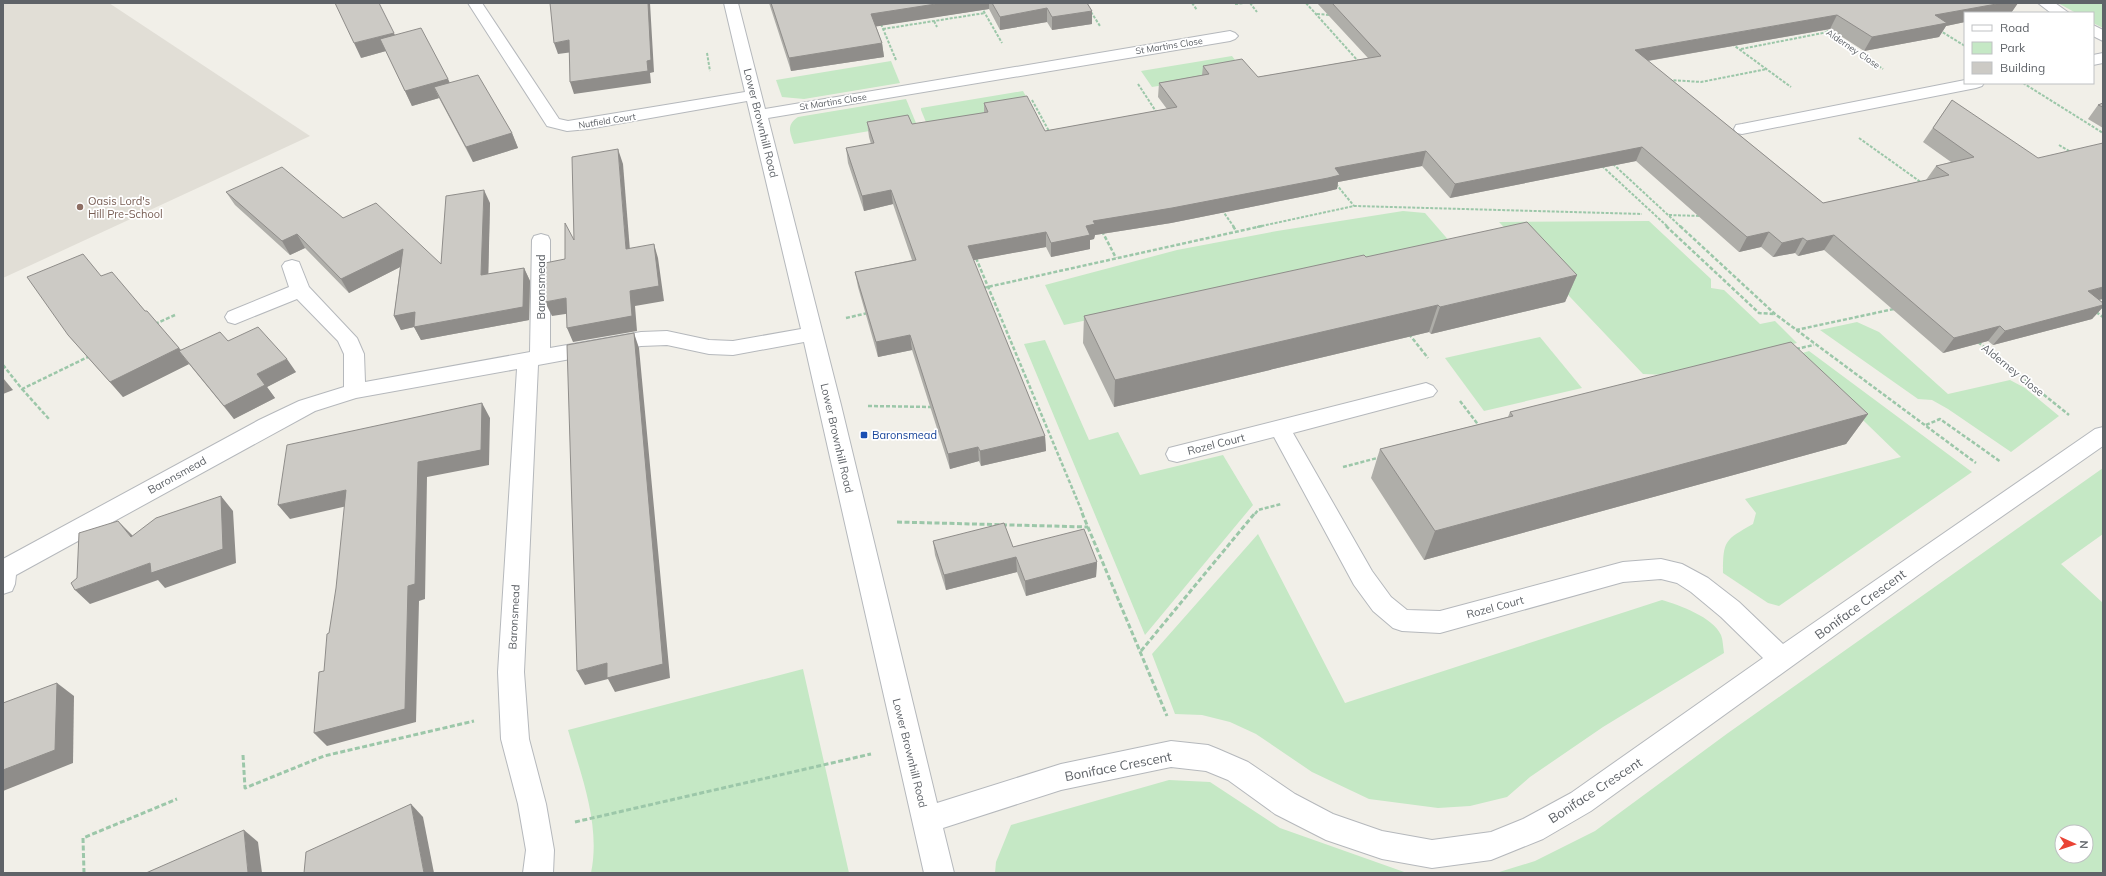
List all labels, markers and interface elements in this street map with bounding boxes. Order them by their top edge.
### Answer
legend [1964,12,2094,84]
text: Road [2000,20,2029,35]
street label: Alderney Close [1824,27,1882,71]
street label: St Martins Close [1135,35,1203,56]
text: Park [2000,40,2026,55]
text: Building [2000,60,2045,75]
street label: Lower Brownhill Road [741,67,781,179]
street label: St Martins Close [799,91,867,112]
street label: Nutfield Court [577,111,636,130]
place label: Oasis Lord's Hill Pre-School [88,194,163,221]
marker: Oasis Lord's Hill Pre-School [75,202,85,212]
street label: Baronsmead [534,254,548,320]
street label: Alderney Close [1979,341,2047,399]
street label: Lower Brownhill Road [818,382,856,494]
place label: Baronsmead [872,428,937,442]
marker: Baronsmead [859,430,869,440]
street label: Rozel Court [1186,430,1246,458]
street label: Baronsmead [145,453,209,497]
street label: Boniface Crescent [1811,565,1909,642]
street label: Baronsmead [505,584,523,650]
street label: Rozel Court [1465,593,1525,621]
street label: Lower Brownhill Road [890,697,930,809]
street label: Boniface Crescent [1063,748,1173,784]
street label: Boniface Crescent [1545,754,1645,826]
north arrow [2054,824,2094,864]
text: N [2077,840,2091,849]

